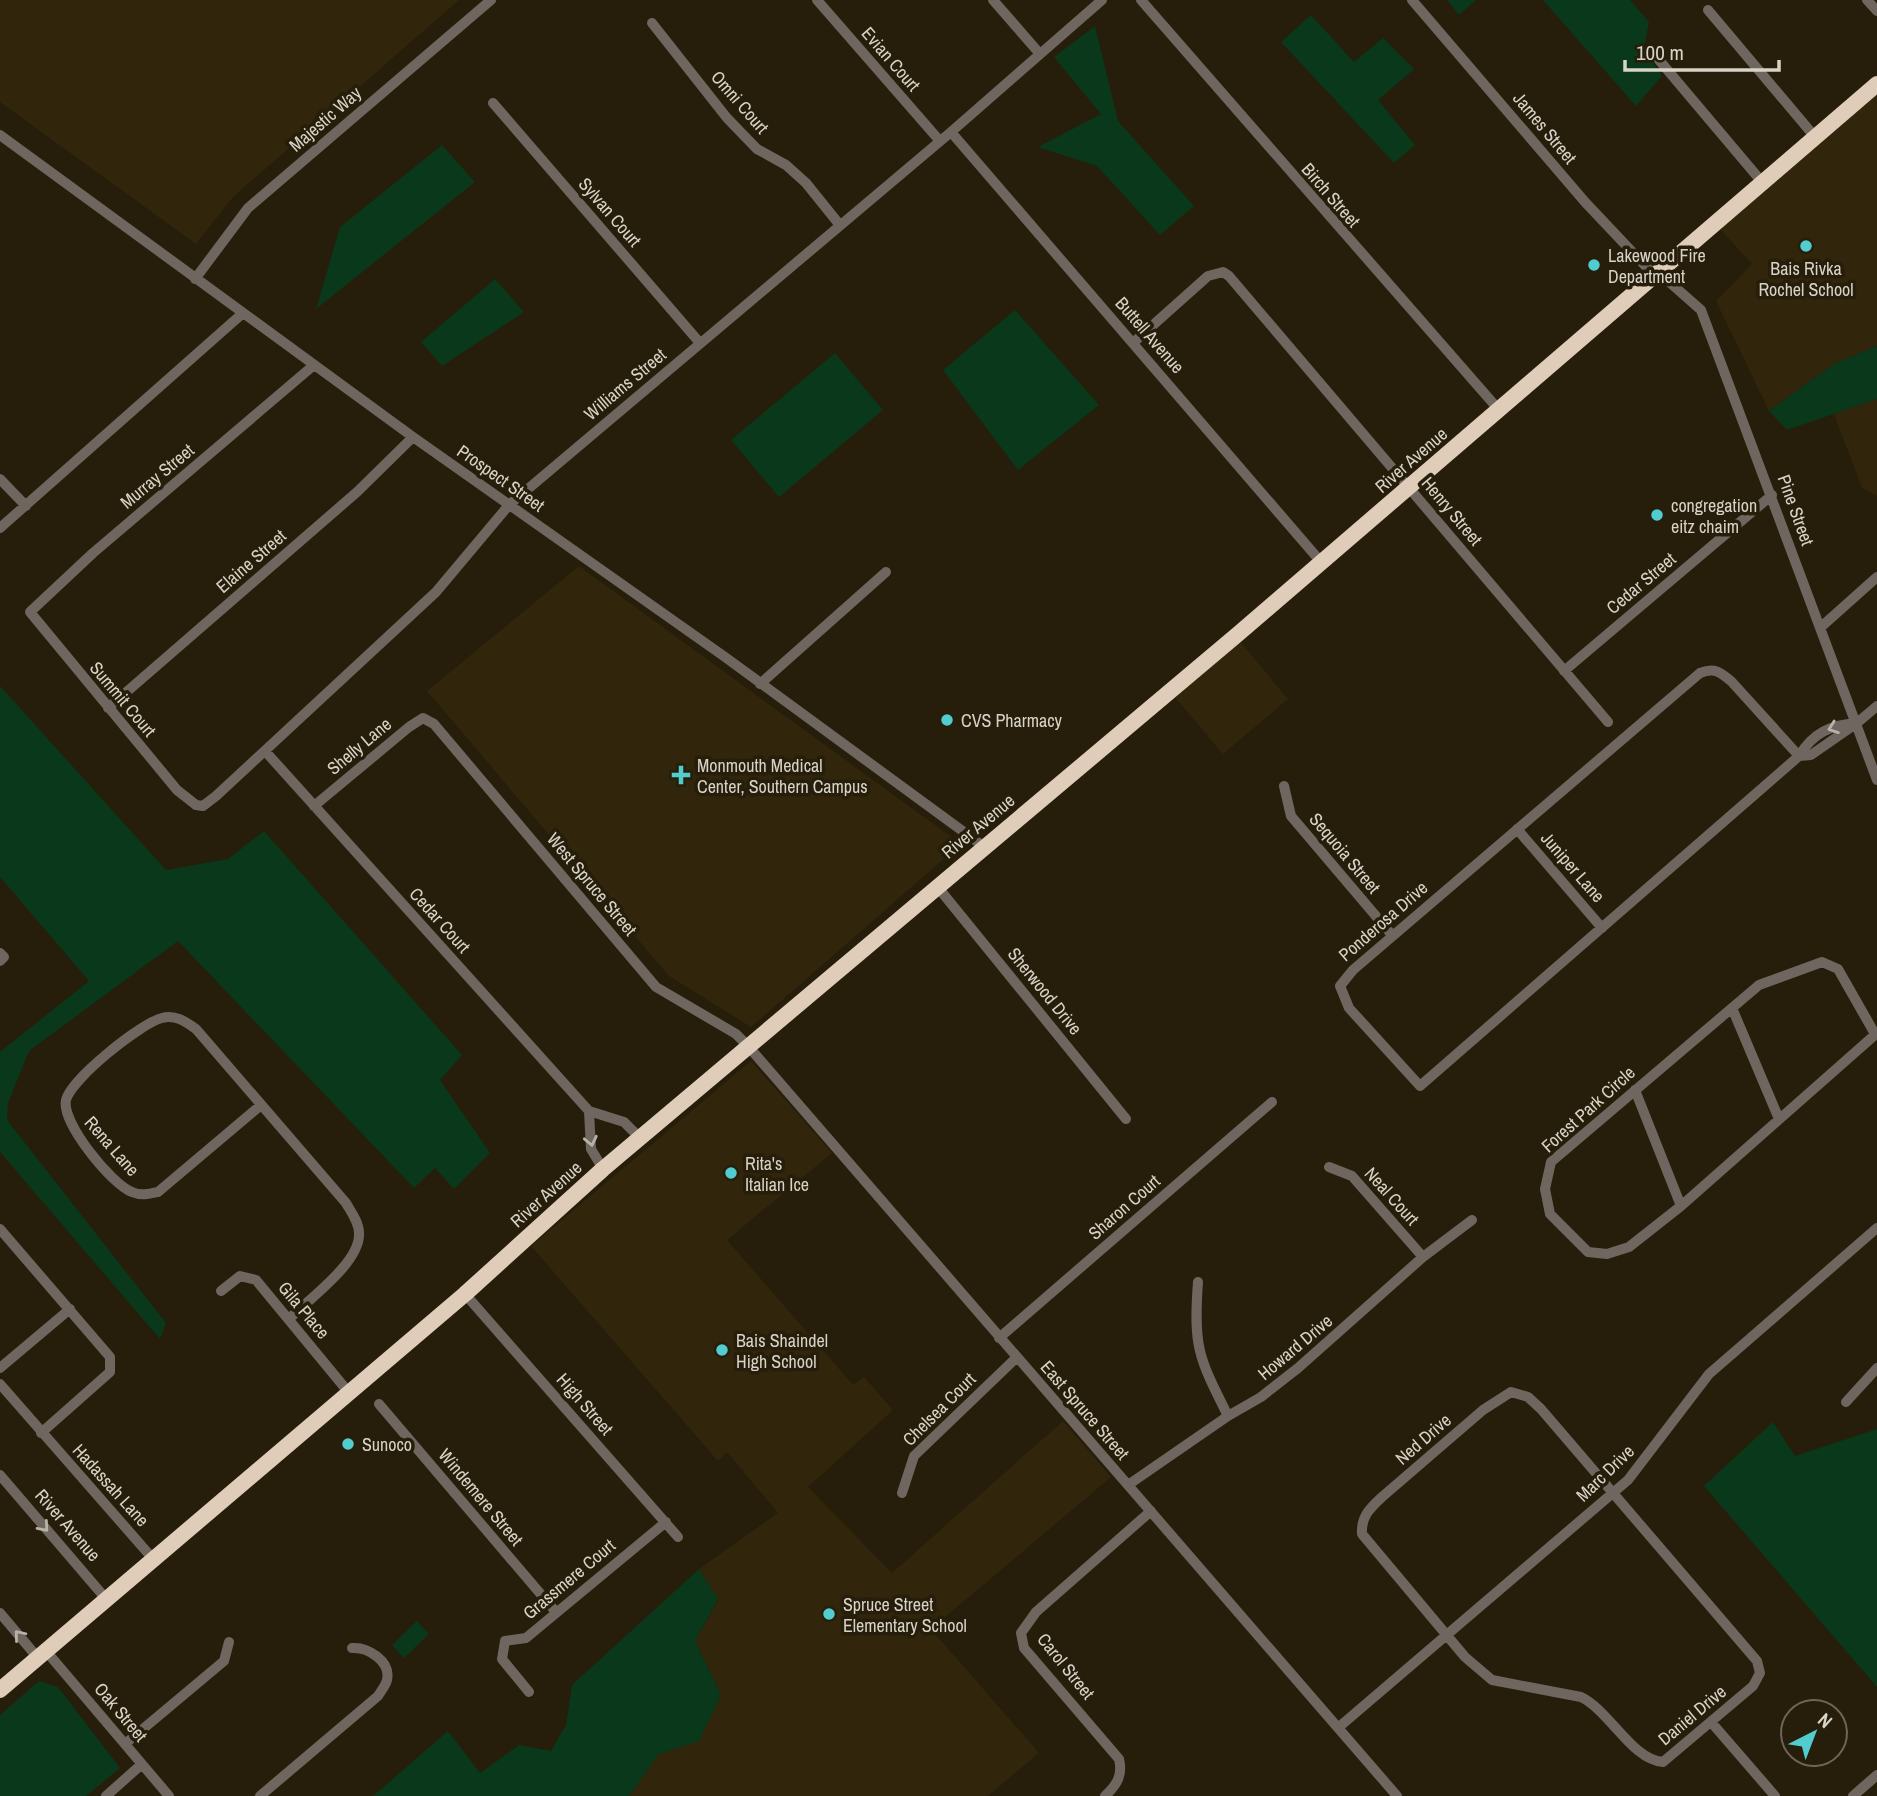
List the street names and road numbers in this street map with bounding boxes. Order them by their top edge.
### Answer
street label: Evian Court [856,21,926,97]
street label: Omni Court [706,65,774,139]
street label: Majestic Way [284,80,367,157]
street label: James Street [1507,87,1583,169]
street label: Birch Street [1296,157,1366,233]
street label: Sylvan Court [573,172,647,252]
street label: Buttell Avenue [1110,291,1190,379]
street label: Williams Street [579,342,671,426]
street label: River Avenue [1369,422,1453,498]
street label: Murray Street [115,438,199,514]
street label: Prospect Street [452,439,550,517]
street label: Henry Street [1416,471,1488,551]
street label: Pine Street [1772,471,1820,549]
street label: Elaine Street [211,524,291,598]
street label: Cedar Street [1601,547,1681,619]
street label: Summit Court [84,656,162,742]
street label: Shelly Lane [321,712,397,780]
street label: River Avenue [936,788,1020,864]
street label: Sequoia Street [1304,807,1386,899]
street label: Juniper Lane [1535,826,1611,908]
street label: West Spruce Street [541,827,643,941]
street label: Ponderosa Drive [1333,875,1433,967]
street label: Cedar Court [404,882,476,958]
street label: Sherwood Drive [1002,942,1088,1040]
street label: Forest Park Circle [1536,1060,1640,1158]
street label: Rena Lane [79,1111,145,1181]
street label: River Avenue [505,1155,587,1233]
street label: Neal Court [1359,1161,1425,1231]
street label: Sharon Court [1083,1169,1165,1245]
street label: Gila Place [273,1276,335,1344]
street label: Howard Drive [1252,1308,1338,1386]
street label: East Spruce Street [1035,1355,1135,1465]
street label: Chelsea Court [897,1367,981,1451]
street label: High Street [551,1368,619,1440]
street label: Ned Drive [1390,1408,1456,1470]
street label: Hadassah Lane [67,1438,155,1532]
street label: Marc Drive [1570,1439,1640,1507]
street label: Windemere Street [433,1443,529,1551]
street label: River Avenue [30,1483,106,1567]
street label: Grassmere Court [518,1533,620,1625]
street label: Carol Street [1032,1628,1100,1704]
street label: Oak Street [89,1677,153,1747]
street label: Daniel Drive [1653,1679,1731,1751]

